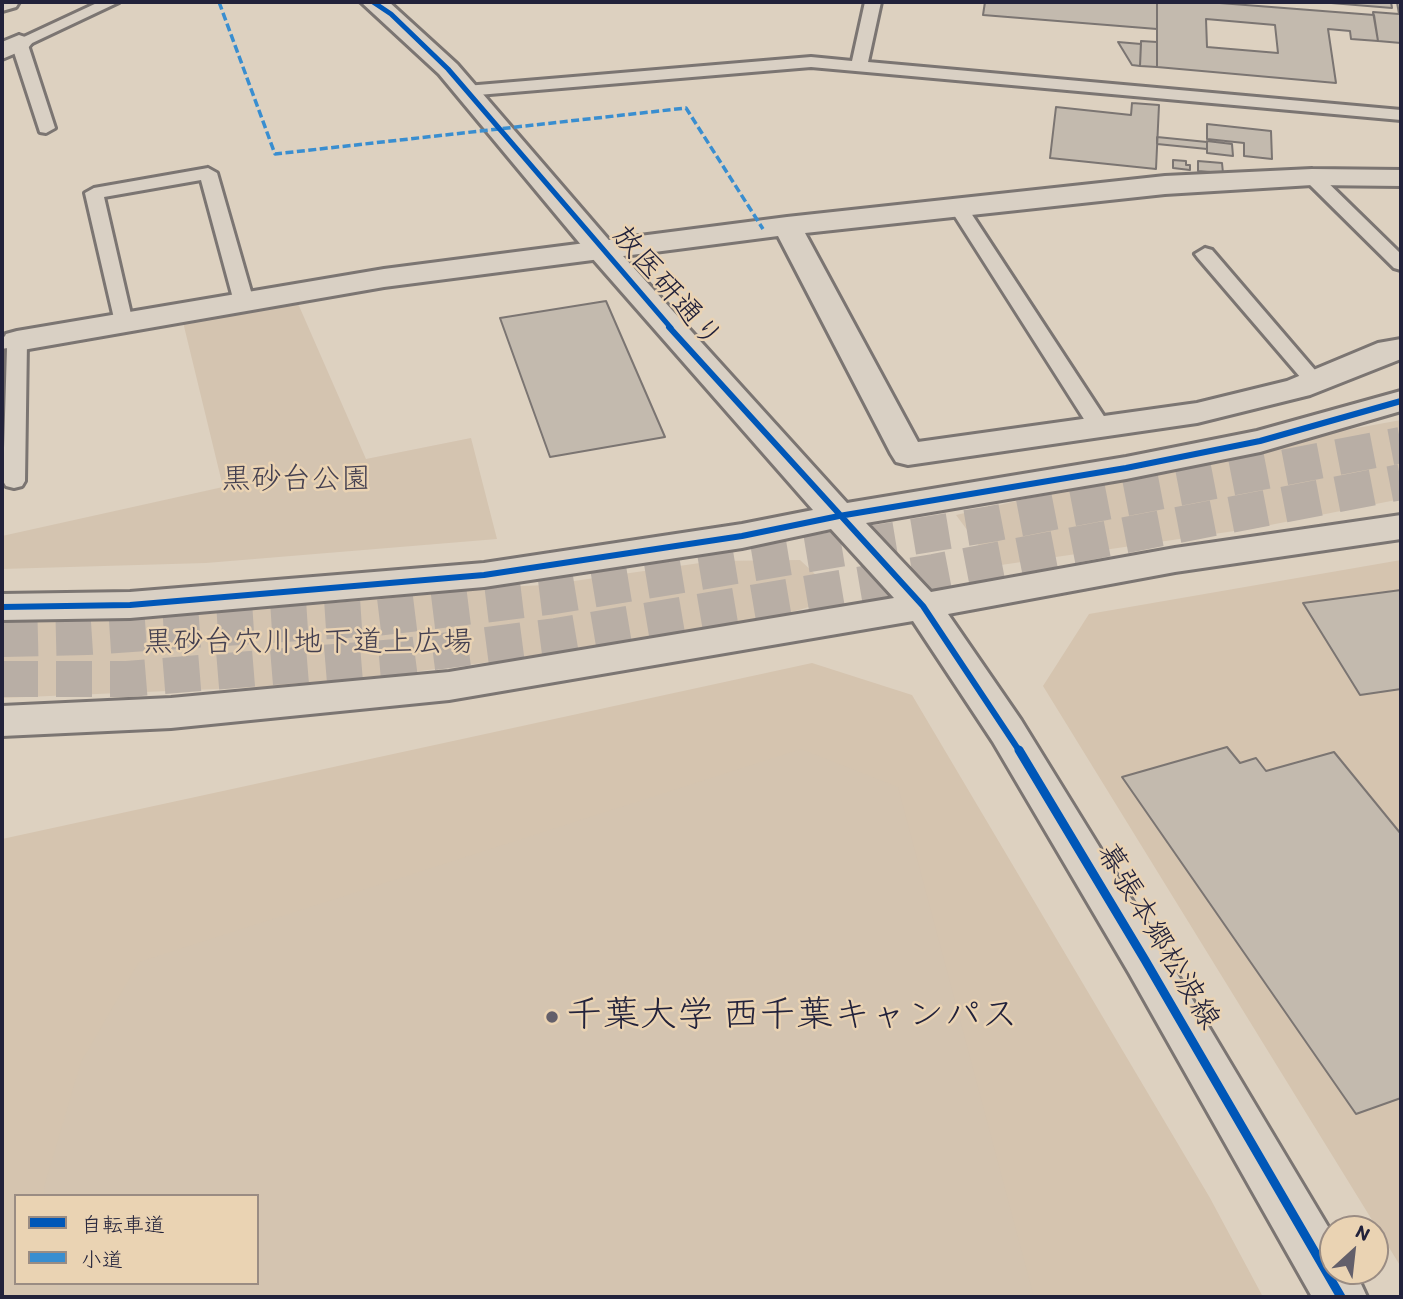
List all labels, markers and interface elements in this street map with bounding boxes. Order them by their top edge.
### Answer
street label: 放医研通り [603,220,729,356]
park label: 黒砂台公園 [221,462,371,498]
park label: 黒砂台穴川地下道上広場 [143,625,473,661]
street label: 幕張本郷松波線 [1087,838,1227,1036]
place label: 千葉大学 西千葉キャンパス [566,995,1018,1039]
marker: 千葉大学 西千葉キャンパス [544,1009,560,1025]
legend [14,1194,259,1285]
text: 自転車道 [81,1212,165,1237]
north arrow [1319,1215,1389,1285]
text: N [1352,1219,1374,1246]
text: 小道 [81,1247,123,1272]

